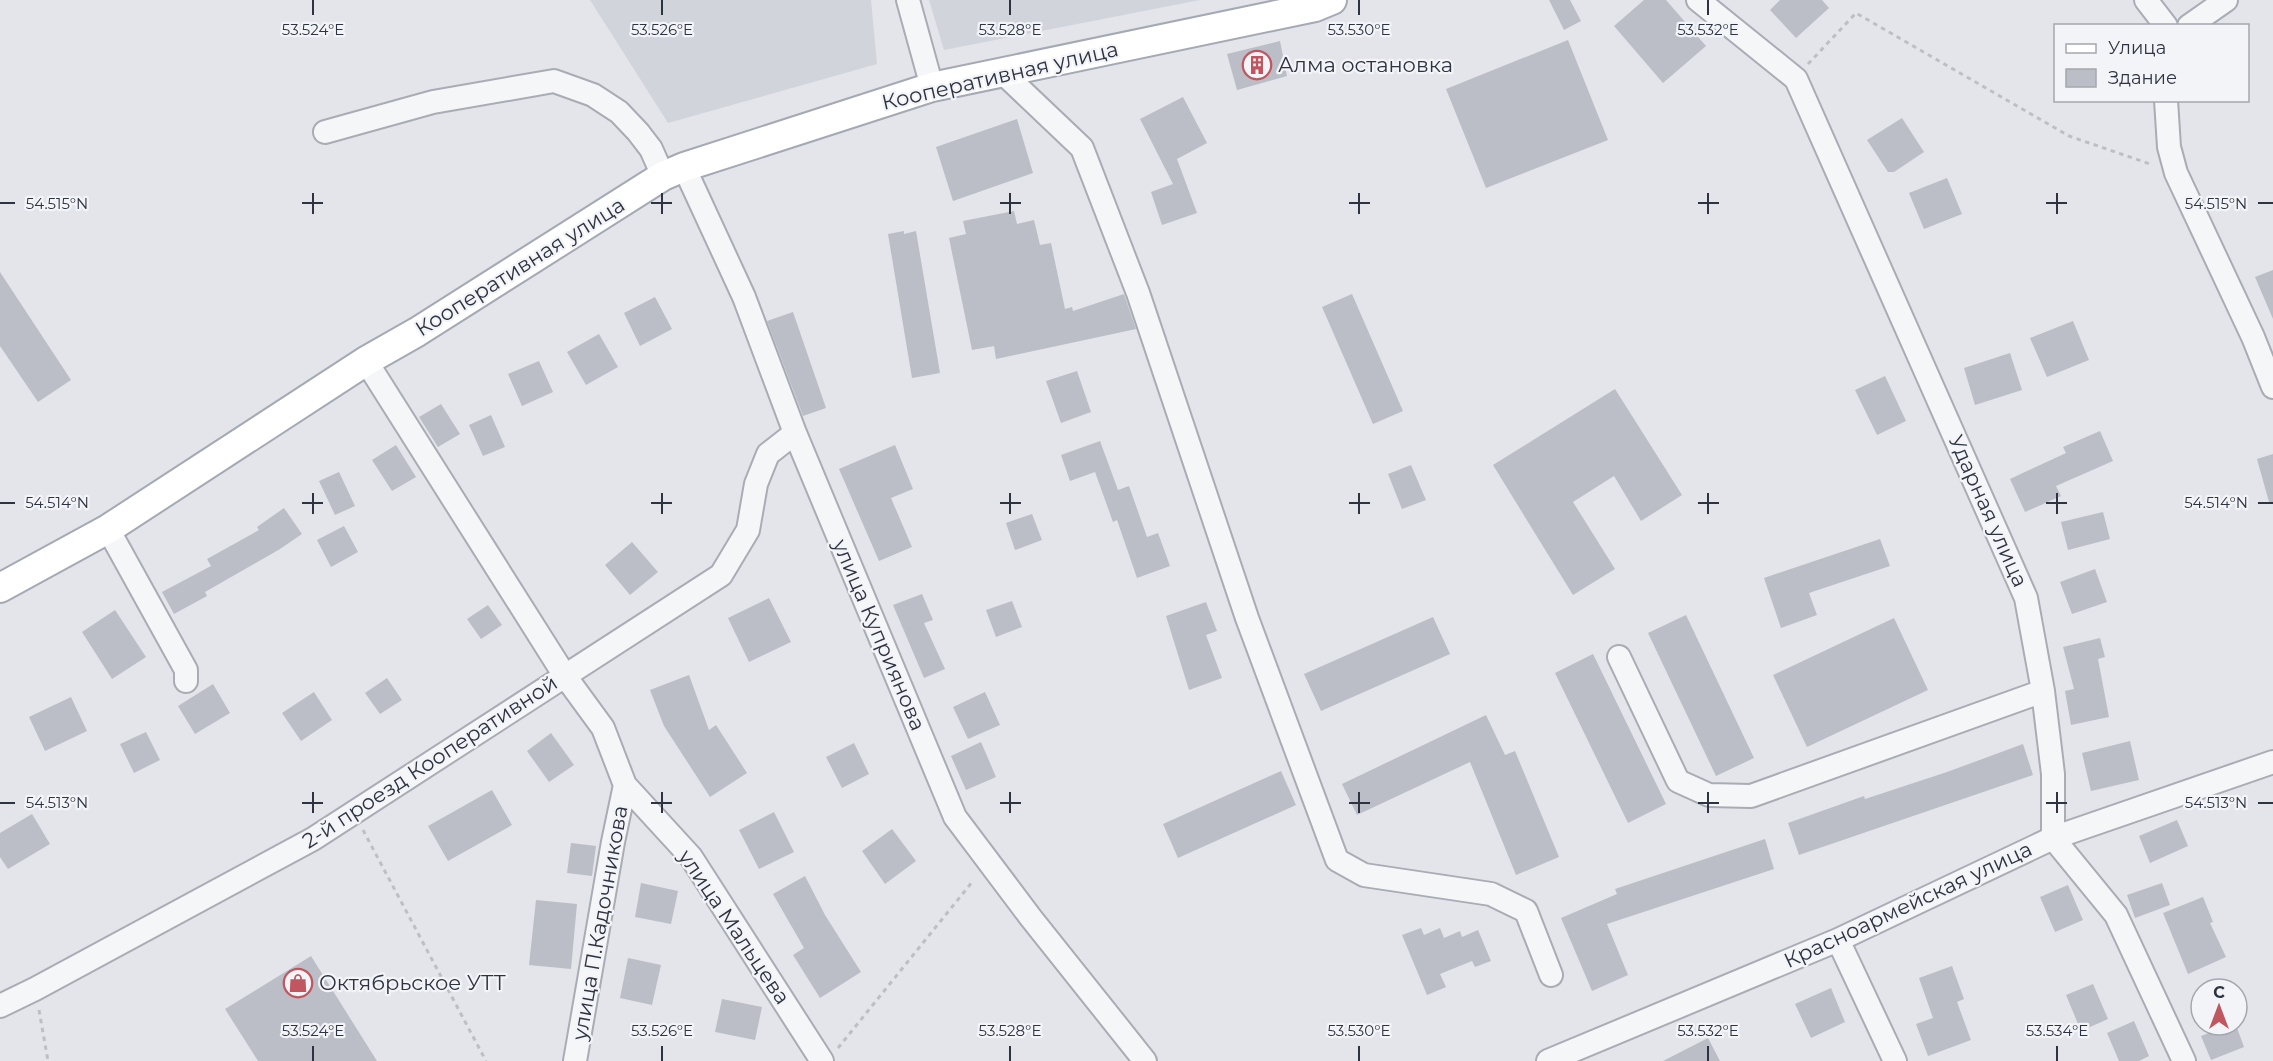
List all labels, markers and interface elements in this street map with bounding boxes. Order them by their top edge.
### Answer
text: 53.524°E [282,20,344,39]
text: 53.526°E [631,20,693,39]
text: 53.528°E [979,20,1041,39]
text: 53.530°E [1327,20,1391,39]
text: 53.532°E [1677,20,1739,39]
legend [2054,24,2249,102]
street label: Кооперативная улица [879,36,1121,115]
text: Улица [2108,37,2166,59]
building icon: Алма остановка [1241,49,1273,81]
place label: Алма остановка [1278,52,1453,77]
text: Здание [2108,67,2177,89]
street label: Кооперативная улица [411,192,629,341]
text: 54.515°N [26,194,88,213]
text: 54.515°N [2185,194,2247,213]
street label: Ударная улица [1944,431,2033,591]
text: 54.514°N [25,493,89,512]
text: 54.514°N [2184,493,2248,512]
street label: улица Куприянова [827,535,931,734]
street label: 2-й проезд Кооперативной [298,670,562,853]
text: 54.513°N [26,793,88,812]
text: 54.513°N [2185,793,2247,812]
street label: улица П.Кадочникова [566,804,632,1043]
street label: Красноармейская улица [1780,836,2036,973]
street label: улица Мальцева [673,844,795,1009]
shop icon: Октябрьское УТТ [282,967,314,999]
place label: Октябрьское УТТ [319,970,507,995]
north arrow [2189,977,2249,1037]
text: С [2213,983,2225,1002]
text: 53.524°E [282,1021,344,1040]
text: 53.526°E [631,1021,693,1040]
text: 53.528°E [979,1021,1041,1040]
text: 53.530°E [1327,1021,1391,1040]
text: 53.532°E [1677,1021,1739,1040]
text: 53.534°E [2026,1021,2088,1040]

